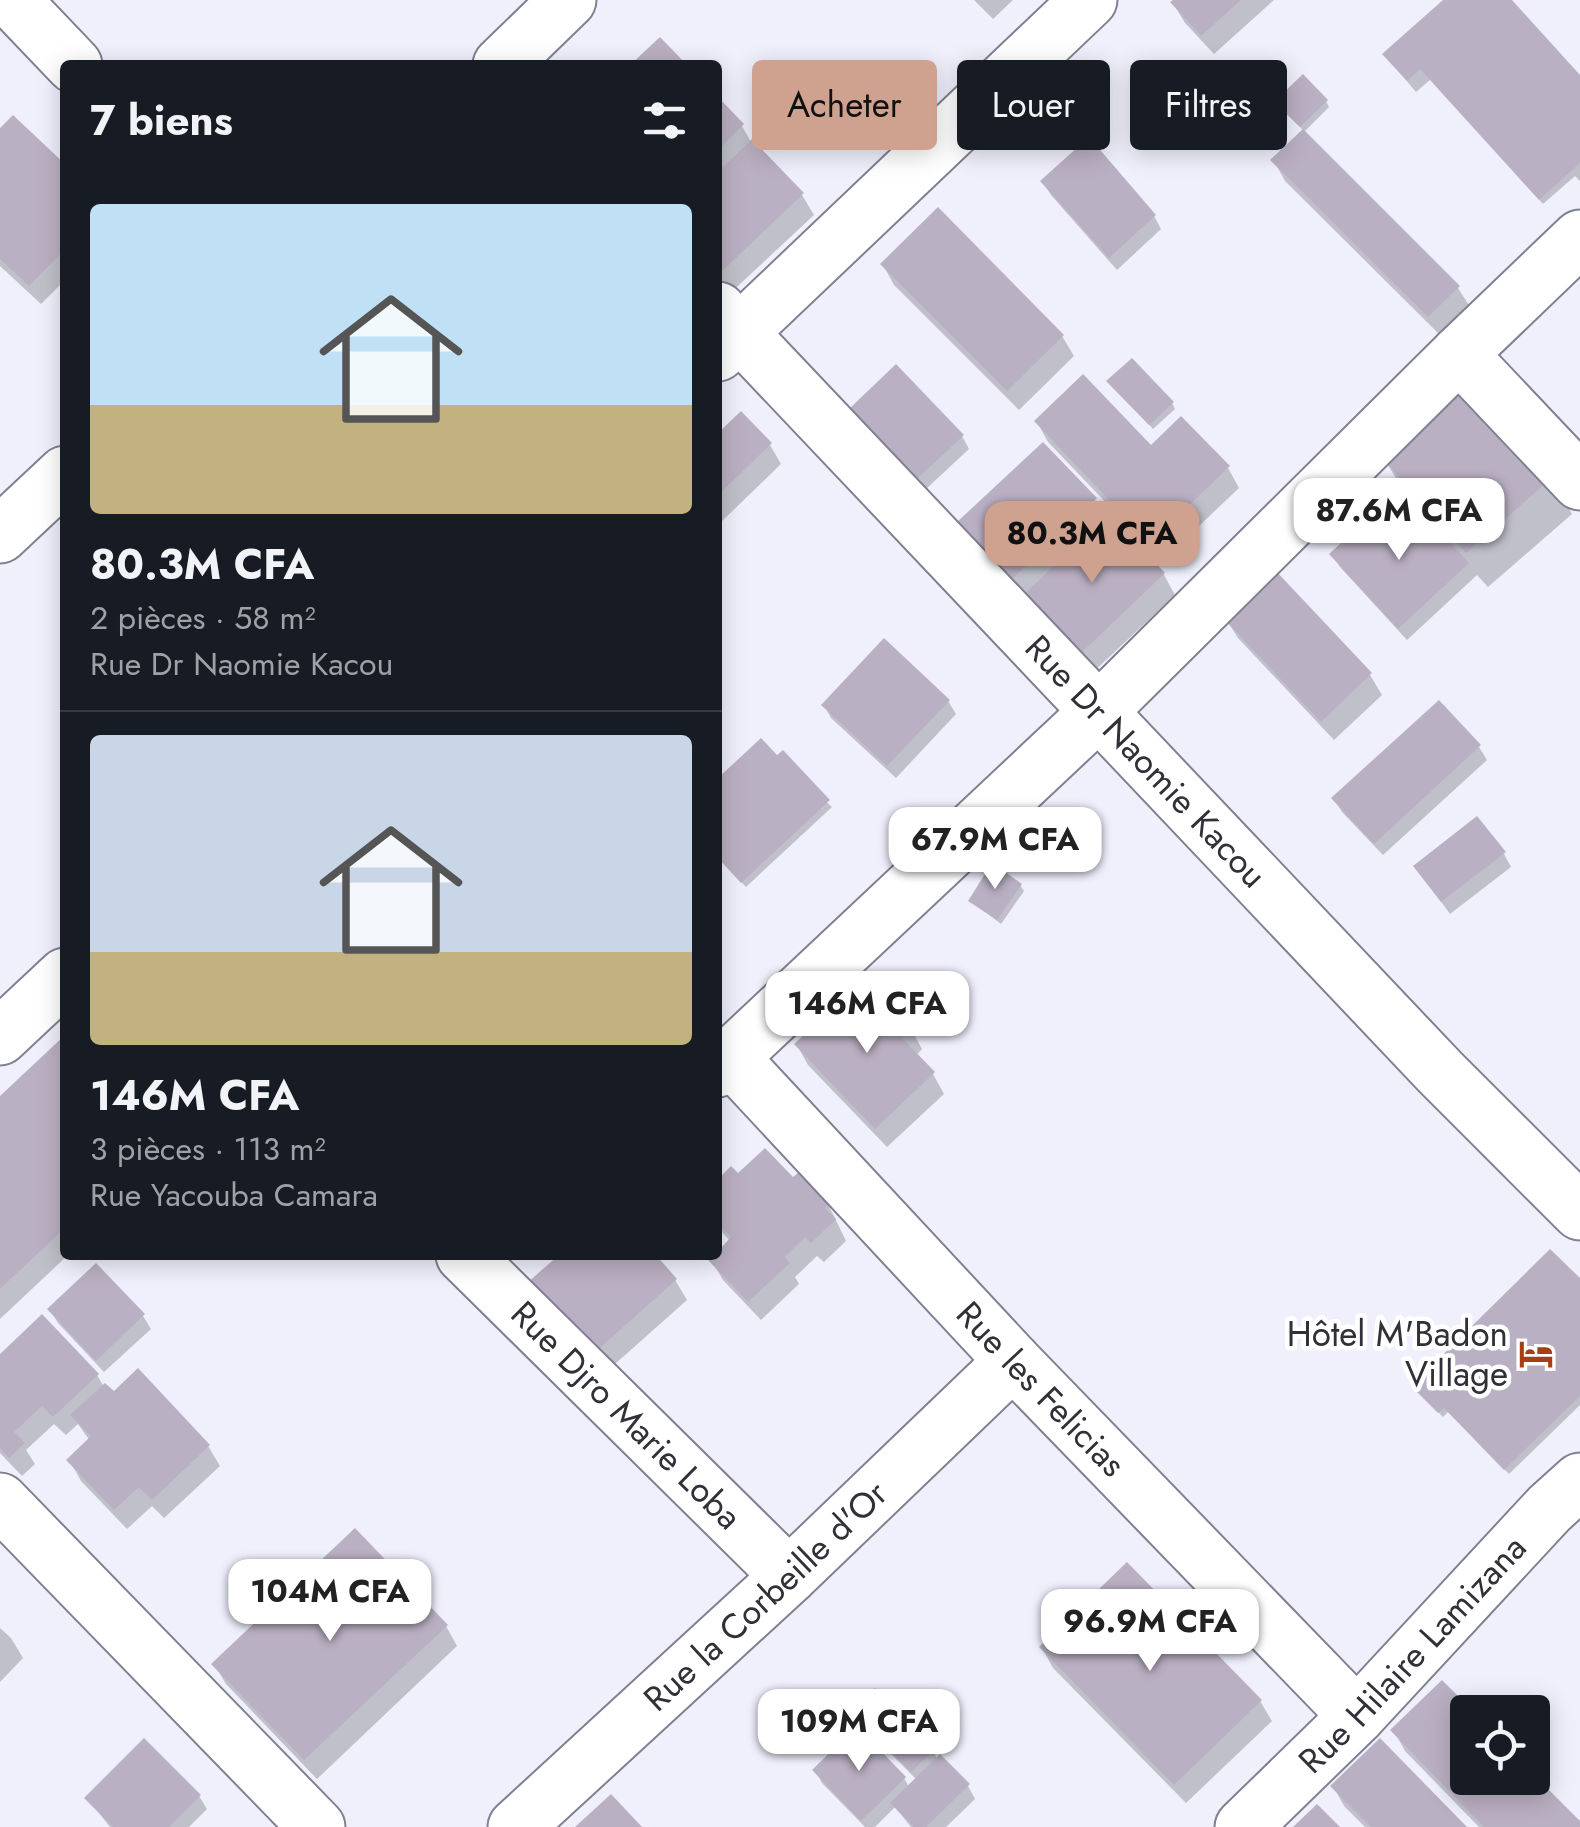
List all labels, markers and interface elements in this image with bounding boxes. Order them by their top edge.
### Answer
chip: Acheter [752,60,937,150]
chip: Louer [957,60,1110,150]
chip: Filtres [1130,60,1287,150]
text: 7 biens [90,90,233,151]
icon: filters [637,93,692,148]
icon: home [301,269,481,449]
pin: 87.6M CFA [1285,478,1513,563]
text: 87.6M CFA [1316,487,1482,533]
pin: 80.3M CFA [978,501,1206,586]
text: 80.3M CFA [1007,510,1177,556]
text: 80.3M CFA [90,534,314,595]
text: 2 pièces · 58 m² [90,595,315,641]
street label: Rue Dr Naomie Kacou [1014,624,1278,899]
text: Rue Dr Naomie Kacou [90,641,393,687]
icon: home [301,800,481,980]
pin: 67.9M CFA [881,807,1109,892]
text: 67.9M CFA [911,816,1079,862]
pin: 146M CFA [764,971,970,1056]
text: 146M CFA [787,980,947,1026]
text: 146M CFA [90,1065,299,1126]
text: 3 pièces · 113 m² [90,1126,326,1172]
text: Rue Yacouba Camara [90,1172,378,1218]
street label: Rue Djro Marie Loba [500,1290,753,1541]
street label: Rue les Felicias [945,1290,1137,1488]
place label: Hôtel M'Badon Village [1287,1309,1508,1399]
hotel icon: Hôtel M'Badon Village [1517,1335,1555,1373]
street label: Rue la Corbeille d'Or [633,1469,899,1723]
street label: Rue Hilaire Lamizana [1287,1524,1538,1785]
pin: 104M CFA [227,1559,433,1644]
text: 104M CFA [250,1568,410,1614]
pin: 96.9M CFA [1036,1589,1264,1674]
text: 96.9M CFA [1063,1598,1237,1644]
pin: 109M CFA [756,1689,962,1774]
map controls [1450,1695,1550,1795]
button: locate [1450,1695,1550,1795]
text: 109M CFA [780,1698,938,1744]

